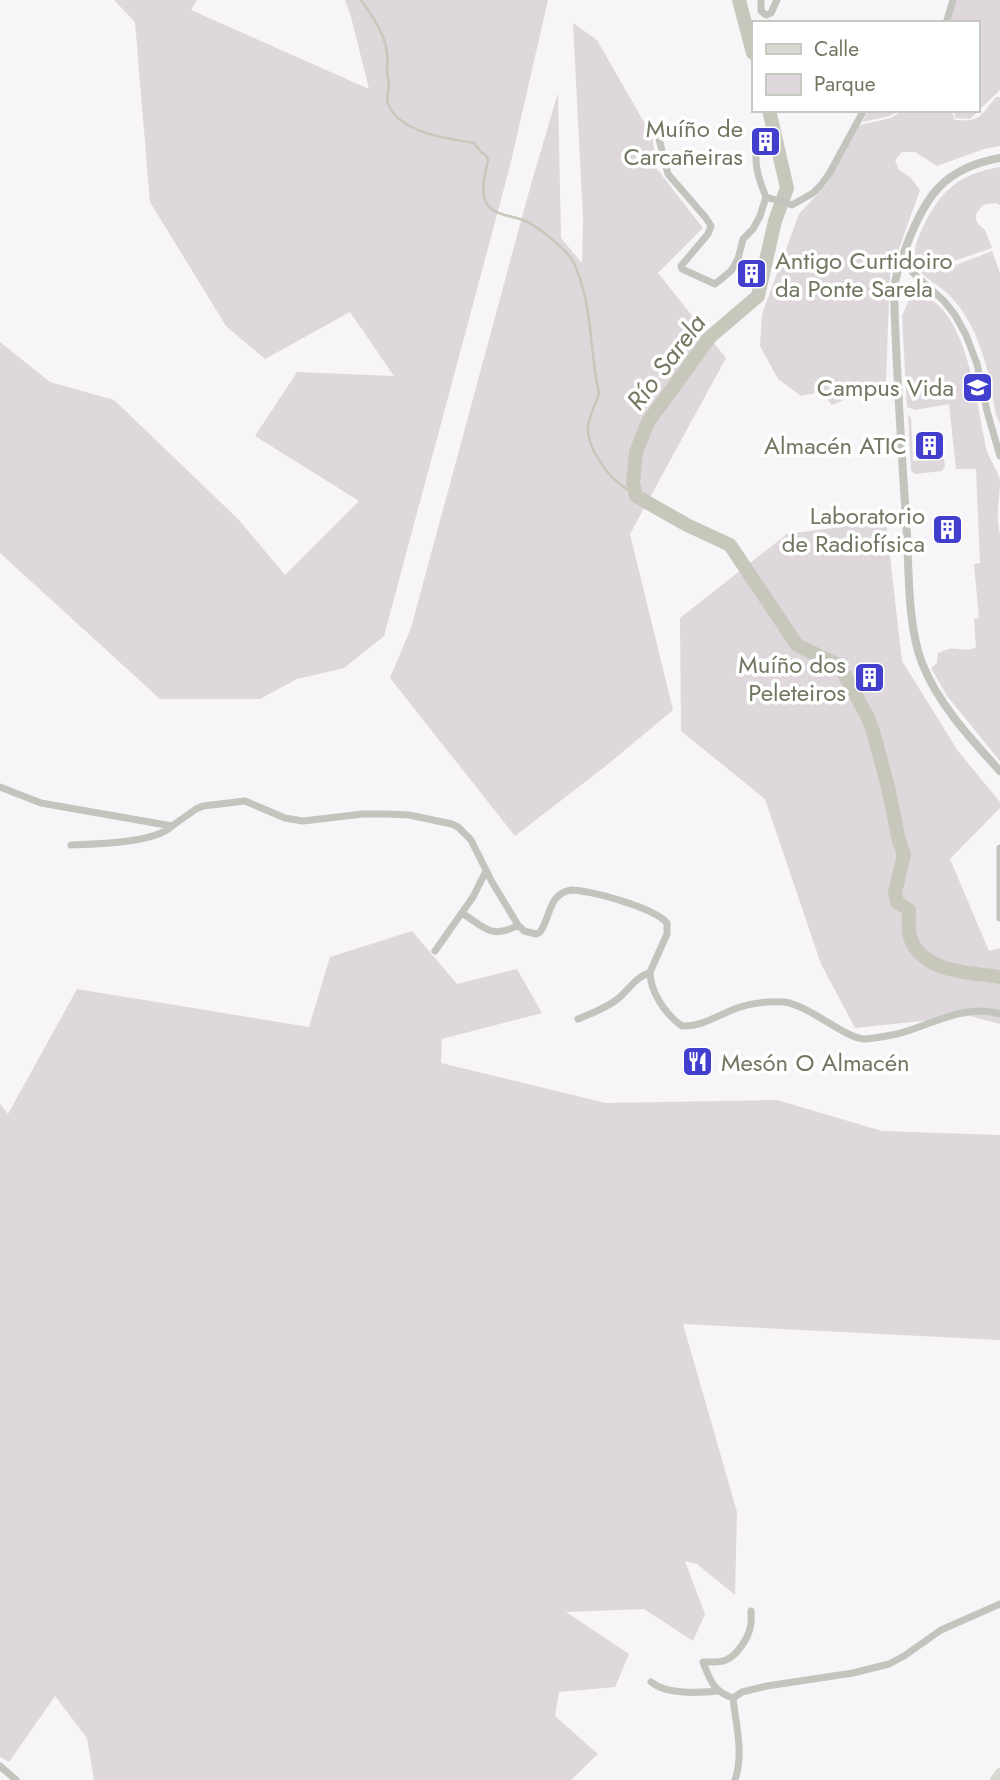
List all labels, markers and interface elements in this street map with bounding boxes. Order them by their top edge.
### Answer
legend [752,21,979,112]
text: Calle [814,34,859,64]
text: Parque [814,69,876,99]
place label: Muíño de Carcañeiras [623,111,743,174]
building icon: Muíño de Carcañeiras [749,125,783,159]
place label: Antigo Curtidoiro da Ponte Sarela [775,243,953,306]
building icon: Antigo Curtidoiro da Ponte Sarela [735,257,769,291]
water label: Río Sarela [617,305,715,418]
place label: Campus Vida [817,370,954,405]
school or university icon: Campus Vida [960,370,994,404]
place label: Almacén ATIC [764,428,907,463]
building icon: Almacén ATIC [913,428,947,462]
place label: Laboratorio de Radiofísica [782,498,925,561]
building icon: Laboratorio de Radiofísica [931,512,965,546]
place label: Muíño dos Peleteiros [738,647,846,710]
building icon: Muíño dos Peleteiros [852,661,886,695]
restaurant icon: Mesón O Almacén [681,1045,715,1079]
place label: Mesón O Almacén [721,1045,910,1080]

